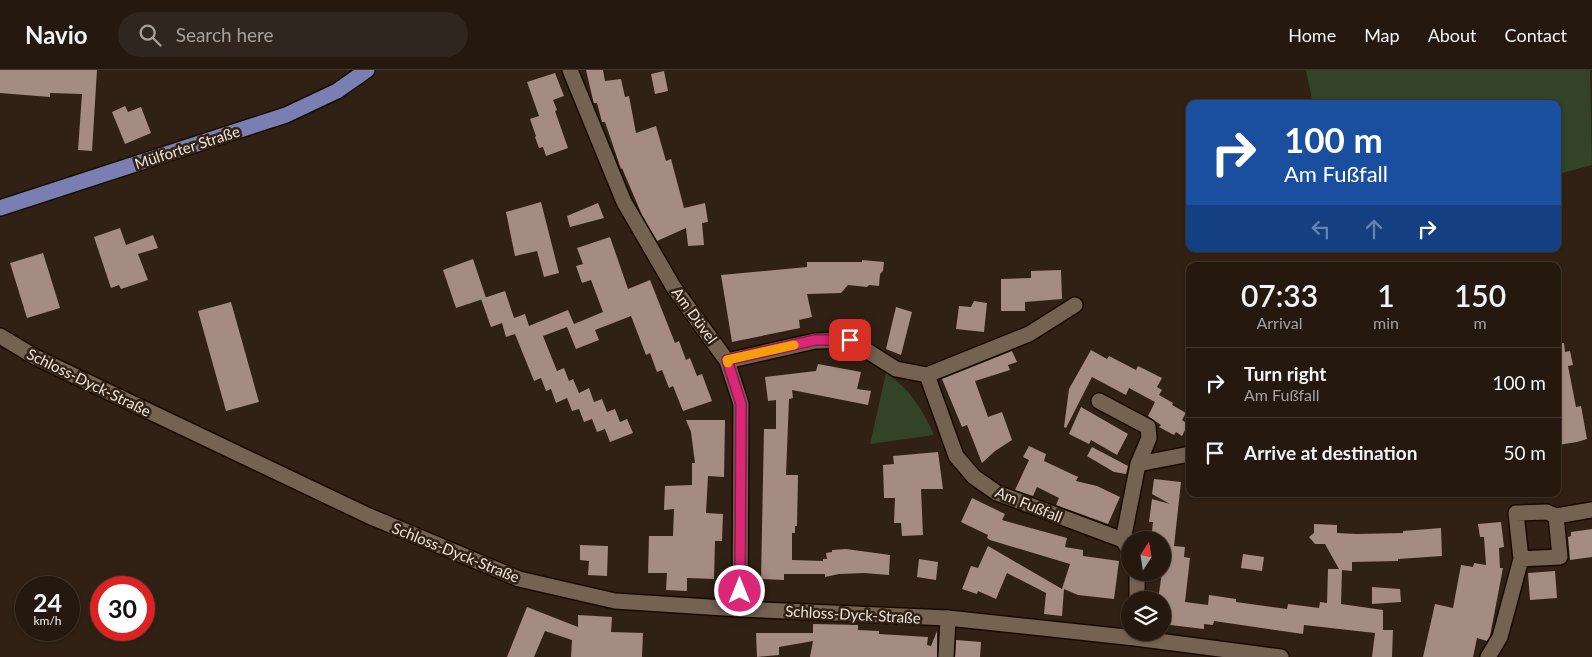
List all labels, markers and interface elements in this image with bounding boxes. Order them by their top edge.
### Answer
search box [118,12,468,57]
text: Navio [25,20,88,49]
icon: search [136,21,164,49]
text: Search here [176,23,274,46]
text: Home [1288,24,1336,46]
text: Map [1364,24,1400,46]
text: About [1428,24,1477,46]
text: Contact [1505,24,1567,46]
text: 100 m [1284,118,1383,160]
icon: right [1201,120,1266,185]
street label: Mülforter Straße [132,121,242,172]
text: Am Fußfall [1284,160,1388,187]
icon: left [1307,215,1335,243]
icon: ahead [1360,215,1388,243]
icon: right [1413,215,1441,243]
text: 07:33 [1241,277,1318,313]
text: 1 [1377,277,1395,313]
text: 150 [1454,277,1506,313]
street label: Am Düvel [669,283,721,347]
text: Arrival [1256,313,1303,332]
text: min [1373,313,1399,332]
text: m [1473,313,1487,332]
pin [829,319,871,361]
icon: arrive [836,326,864,354]
street label: Schloss-Dyck-Straße [24,344,154,420]
text: Turn right [1244,362,1326,385]
icon: right [1201,369,1229,397]
text: 100 m [1492,371,1546,394]
text: Am Fußfall [1244,385,1320,404]
icon: arrive [1201,439,1229,467]
text: Arrive at destination [1244,441,1417,464]
text: 50 m [1503,441,1546,464]
street label: Am Fußfall [993,482,1065,526]
street label: Schloss-Dyck-Straße [390,518,522,586]
north arrow [1121,531,1171,581]
map controls [1121,531,1171,641]
position arrow [713,564,765,616]
speed limit sign: 30 [90,576,155,641]
text: 24 [33,587,62,617]
button: layers [1121,591,1171,641]
street label: Schloss-Dyck-Straße [785,601,921,627]
text: km/h [33,613,62,628]

